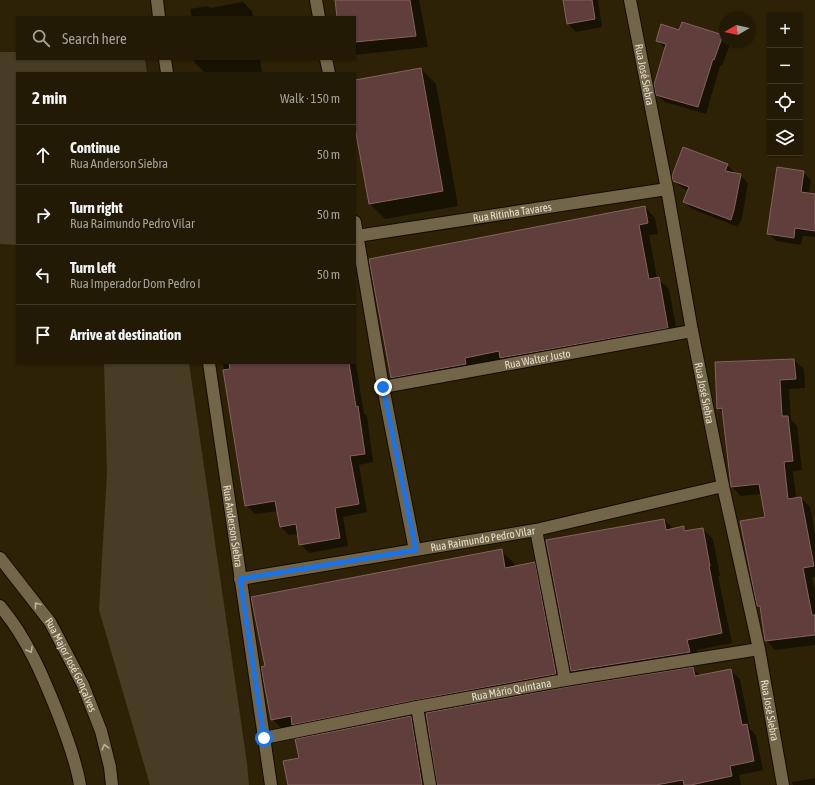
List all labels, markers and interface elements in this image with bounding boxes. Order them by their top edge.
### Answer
north arrow [719,12,755,48]
map controls [767,12,803,156]
button: + [767,12,803,48]
search box [16,16,356,60]
icon: search [30,27,52,49]
text: Search here [62,30,127,47]
street label: Rua José Siebra [633,43,656,106]
button: − [767,48,803,84]
button: locate [767,84,803,120]
text: 2 min [32,88,67,108]
text: Walk · 150 m [280,91,340,106]
button: layers [767,120,803,156]
text: Continue [70,139,120,156]
icon: ahead [32,144,54,166]
text: 50 m [317,147,340,162]
text: Rua Anderson Siebra [70,156,168,171]
text: Turn right [70,199,123,216]
street label: Rua Ritinha Tavares [472,201,552,224]
icon: right [32,204,54,226]
text: 50 m [317,207,340,222]
text: Rua Raimundo Pedro Vilar [70,216,195,231]
text: Turn left [70,259,116,276]
icon: left [32,264,54,286]
text: 50 m [317,267,340,282]
text: Rua Imperador Dom Pedro I [70,276,201,291]
icon: arrive [32,324,54,346]
text: Arrive at destination [70,326,181,343]
street label: Rua Walter Justo [503,347,572,371]
street label: Rua José Siebra [692,361,716,425]
route end [374,378,392,396]
street label: Rua Anderson Siebra [221,484,245,568]
street label: Rua Raimundo Pedro Vilar [430,524,537,553]
one-way arrow [35,603,42,610]
street label: Rua Major José Gonçalves [43,615,99,714]
one-way arrow [25,646,32,653]
street label: Rua Mário Quintana [470,677,552,703]
street label: Rua José Siebra [759,679,781,742]
route start [255,729,273,747]
one-way arrow [101,744,110,751]

